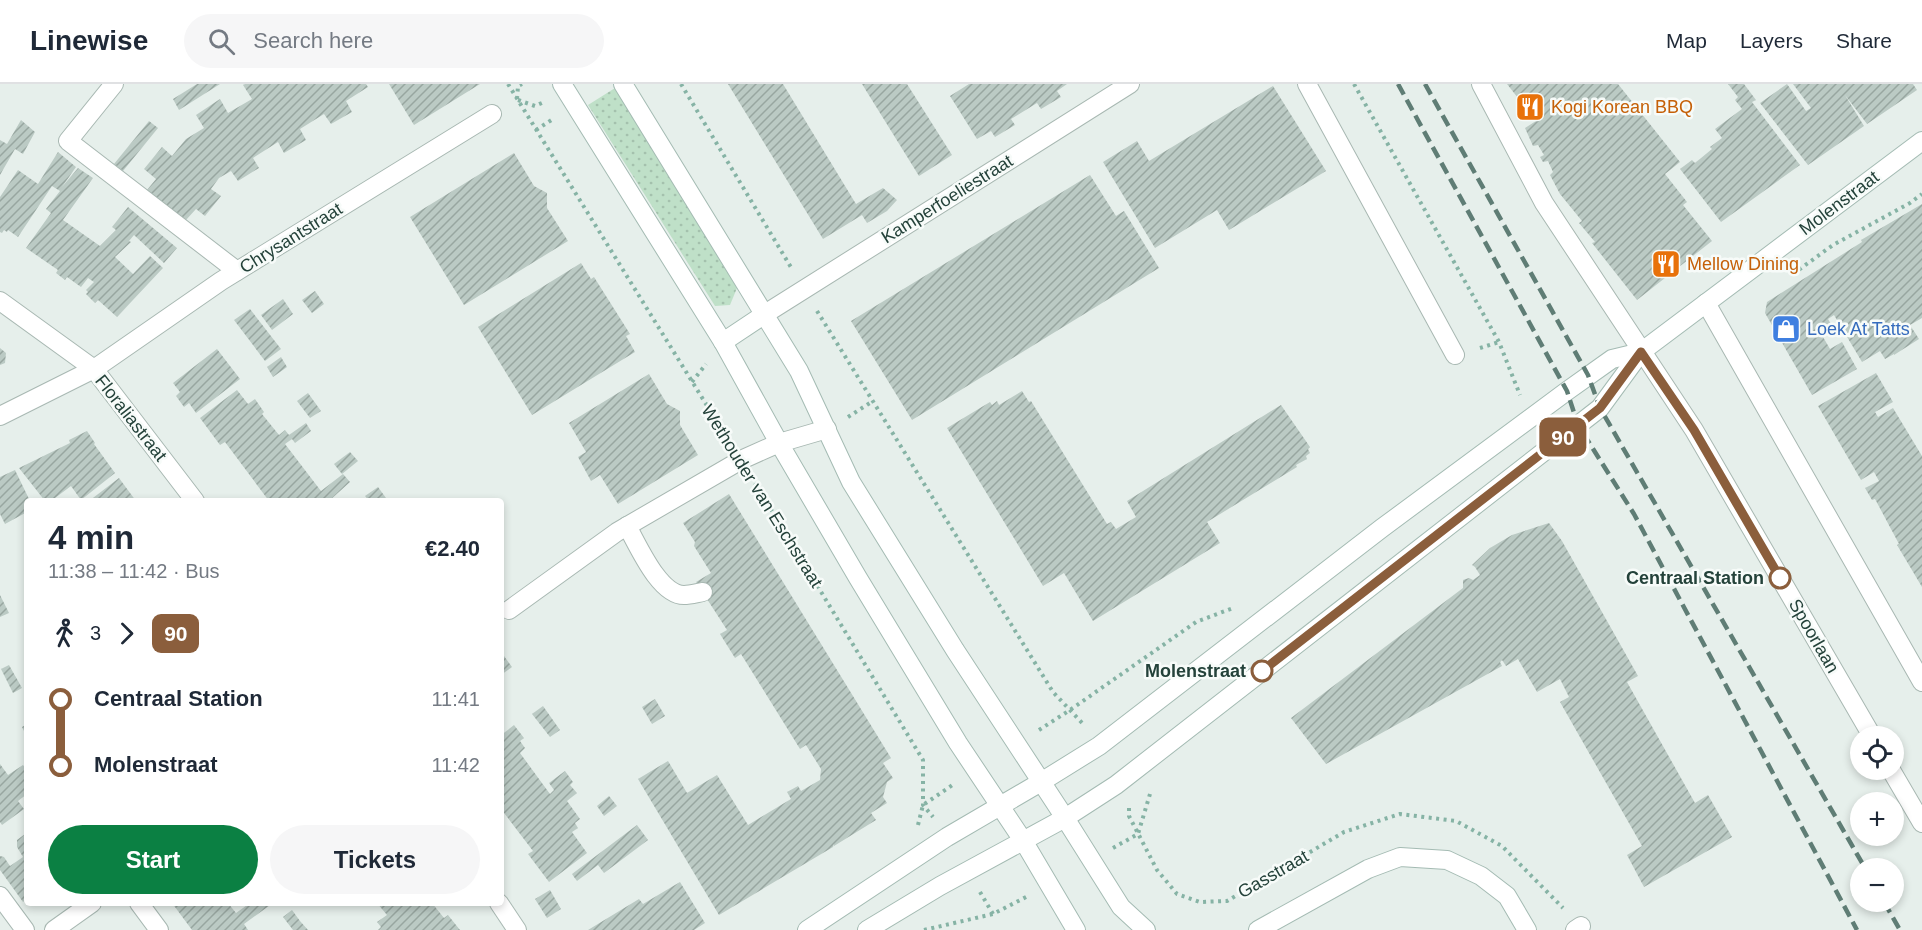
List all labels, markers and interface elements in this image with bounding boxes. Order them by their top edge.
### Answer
search box [184,14,604,68]
text: Linewise [30,25,148,56]
icon: search [205,25,238,58]
text: Search here [253,28,373,53]
text: Map [1666,29,1707,52]
text: Layers [1740,29,1803,52]
text: Share [1836,29,1892,52]
restaurant icon: Kogi Korean BBQ [1514,91,1546,123]
place label: Kogi Korean BBQ [1551,97,1693,117]
street label: Kamperfoeliestraat [878,150,1016,248]
street label: Molenstraat [1795,167,1883,239]
street label: Chrysantstraat [236,199,346,277]
restaurant icon: Mellow Dining [1650,248,1682,280]
place label: Mellow Dining [1687,254,1799,274]
shop icon: Loek At Tatts [1770,313,1802,345]
place label: Loek At Tatts [1807,319,1910,339]
street label: Floraliastraat [91,371,171,465]
street label: Wethouder van Eschstraat [697,401,827,591]
line badge: 90 [1536,418,1590,456]
text: 90 [1551,426,1575,449]
text: 4 min [48,519,134,556]
text: €2.40 [425,536,480,561]
text: 11:38 – 11:42 · Bus [48,560,220,582]
marker: Centraal Station [1769,567,1791,589]
place label: Centraal Station [1626,568,1764,588]
street label: Spoorlaan [1785,595,1843,677]
icon: walk [48,617,81,650]
icon: forward [110,617,143,650]
text: 3 [90,622,101,644]
text: 90 [164,622,187,645]
marker: Molenstraat [1251,660,1273,682]
place label: Molenstraat [1145,661,1246,681]
text: Centraal Station [94,686,263,711]
text: 11:41 [431,688,480,710]
map controls [1850,726,1904,912]
button: locate [1850,726,1904,780]
text: Molenstraat [94,752,217,777]
text: 11:42 [431,754,480,776]
button: + [1850,792,1904,846]
button: Start [48,825,258,894]
button: Tickets [270,825,480,894]
street label: Gasstraat [1234,846,1312,902]
button: − [1850,858,1904,912]

